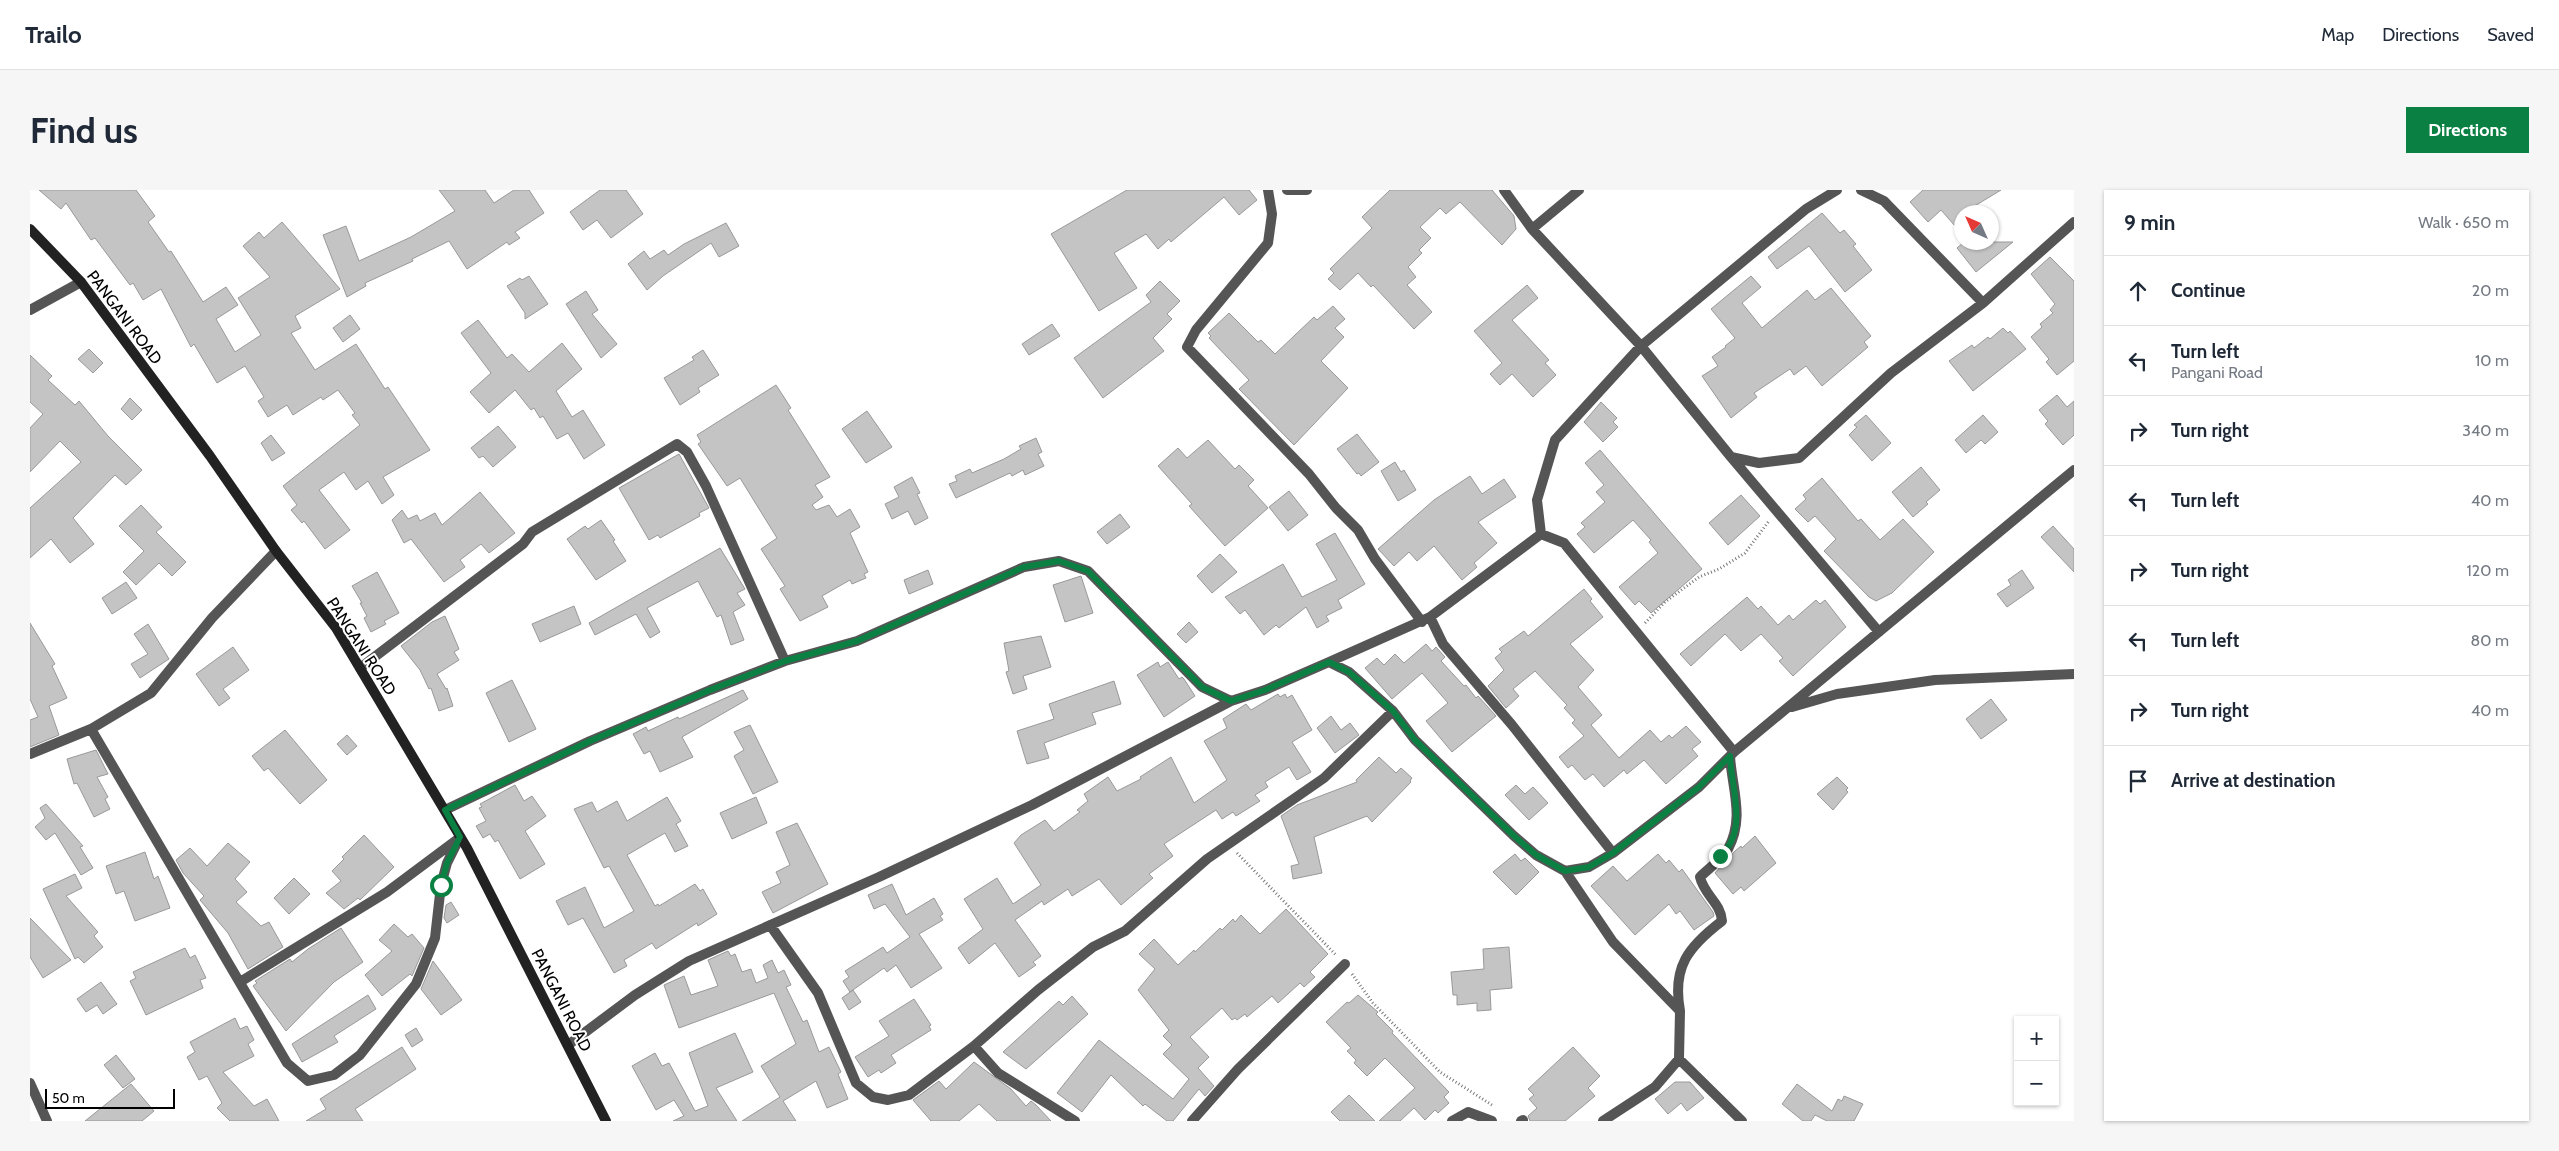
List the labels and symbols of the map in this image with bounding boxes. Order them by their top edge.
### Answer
north arrow [1954,205,1999,250]
street label: PANGANI ROAD [83,267,166,368]
street label: PANGANI ROAD [323,594,400,699]
route end [1709,845,1732,868]
route start [430,874,453,897]
street label: PANGANI ROAD [528,946,596,1055]
scale bar [45,1086,175,1109]

